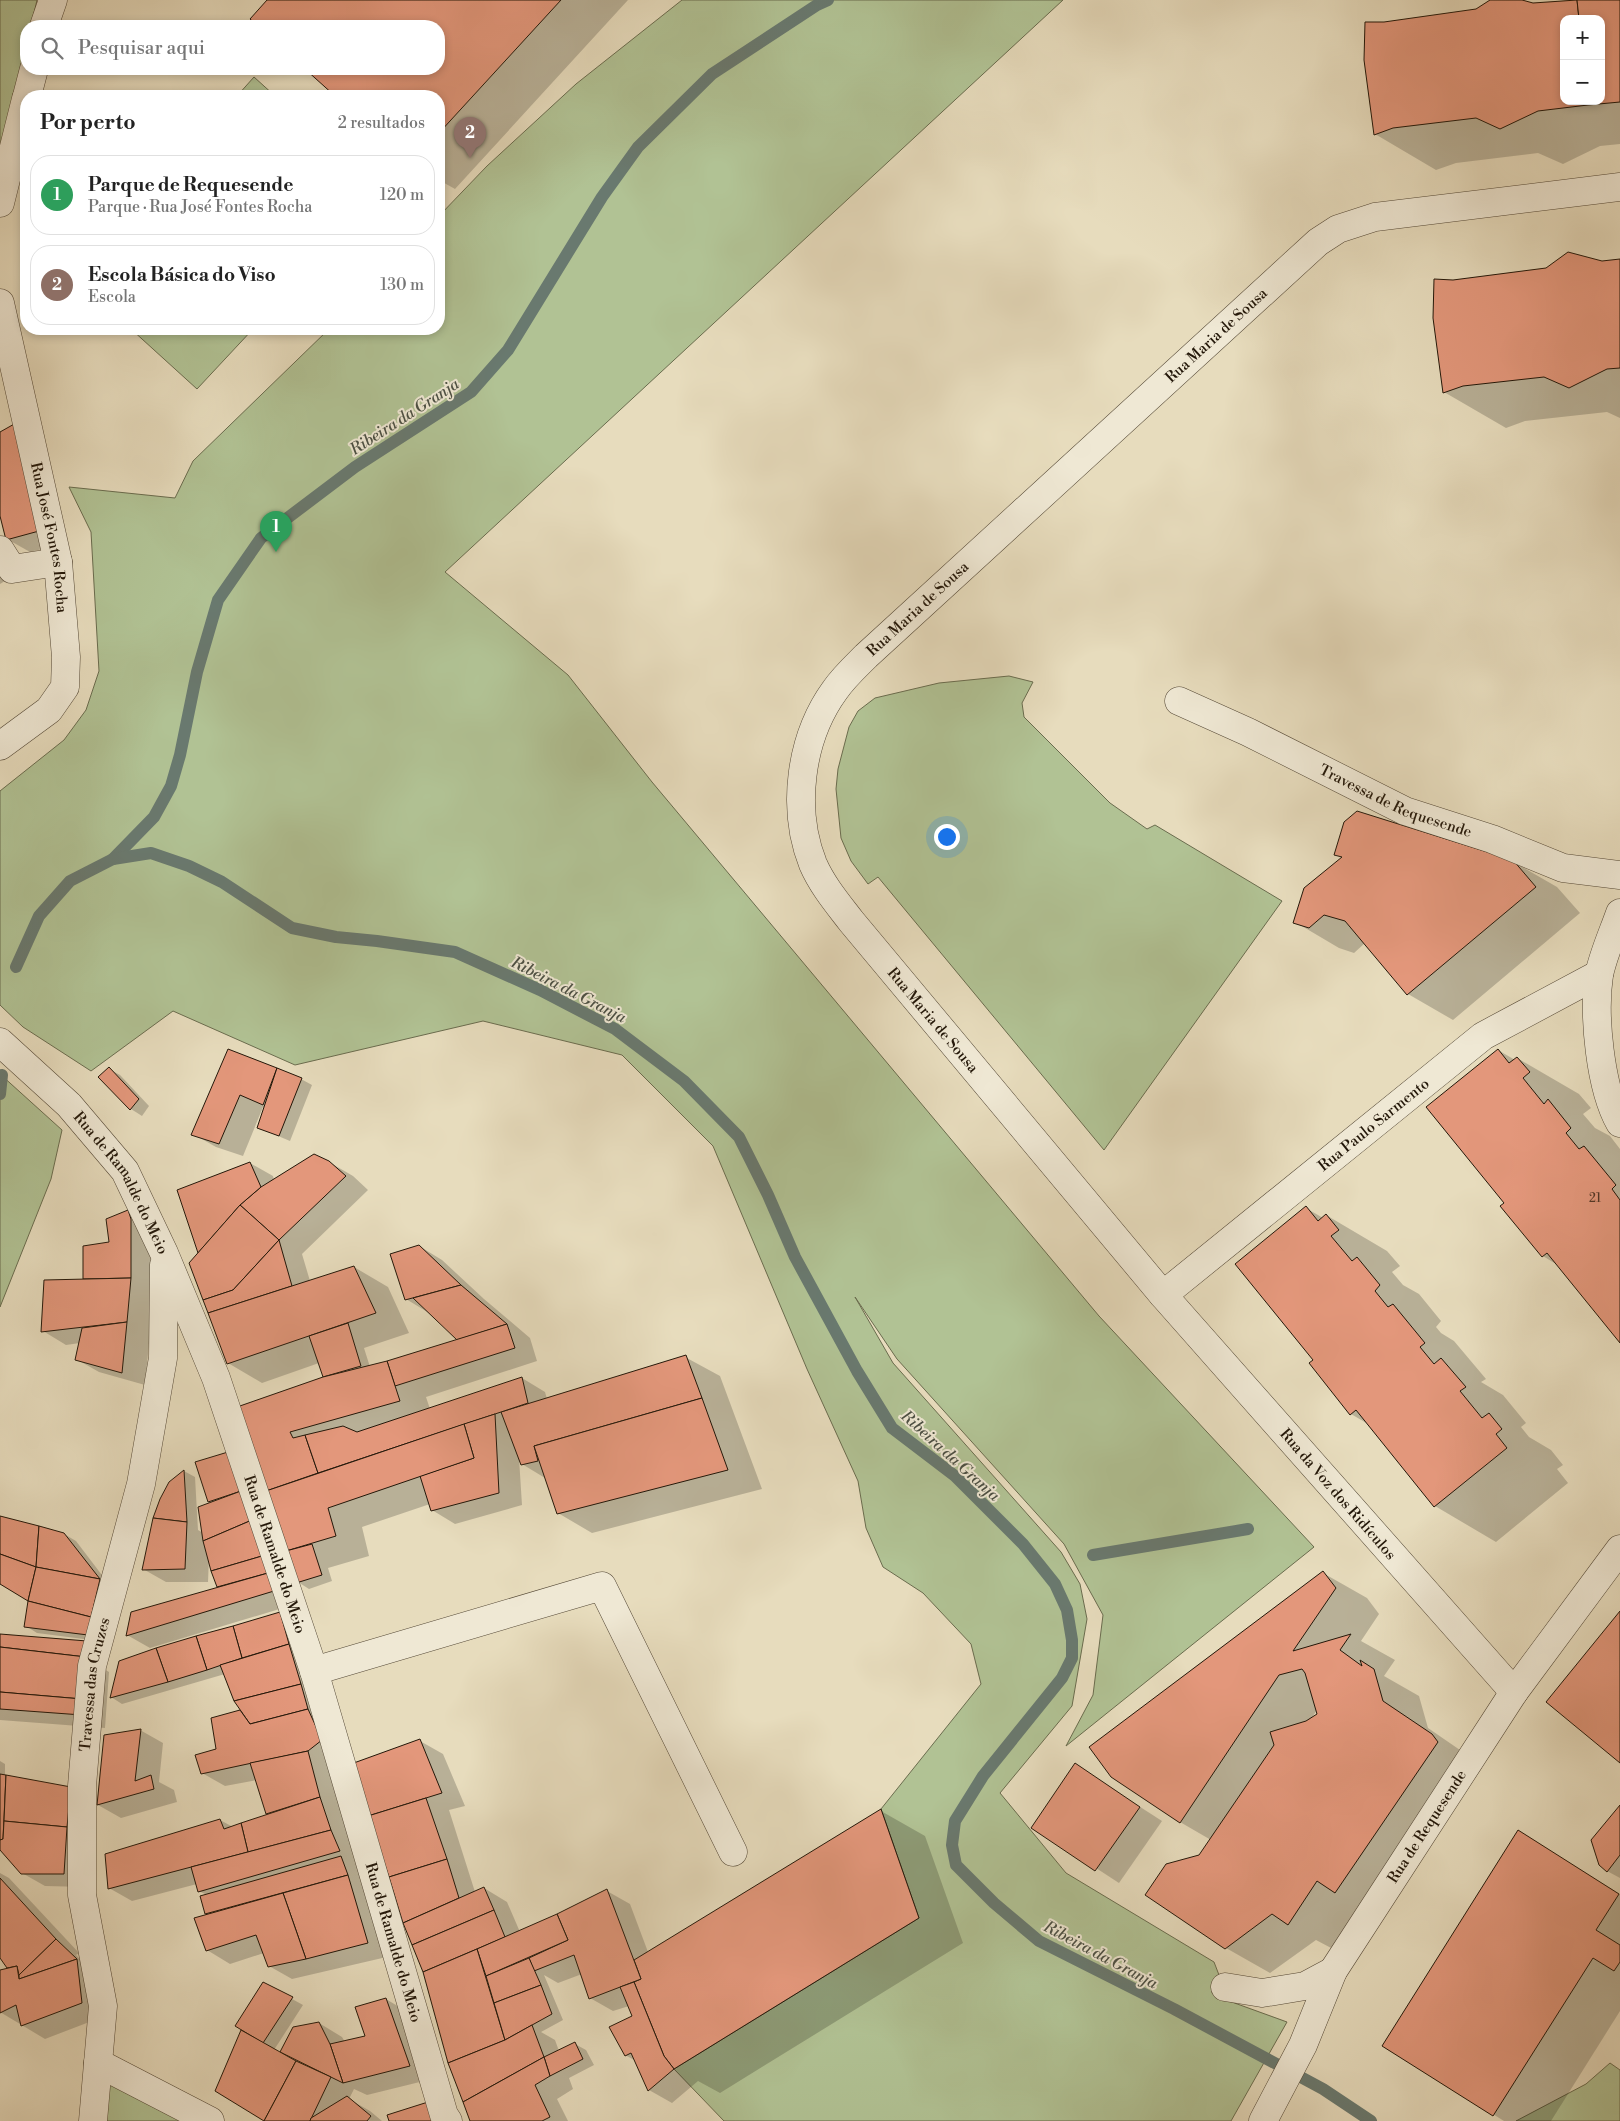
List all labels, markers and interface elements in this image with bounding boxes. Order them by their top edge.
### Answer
map controls [1560,15,1605,105]
button: + [1560,15,1605,60]
search box [20,20,445,75]
icon: search [38,34,66,62]
text: Pesquisar aqui [78,36,205,60]
button: − [1560,60,1605,105]
text: Por perto [40,110,136,136]
text: 2 resultados [338,113,425,133]
pin: 2 [454,117,486,158]
text: Parque de Requesende [88,173,293,197]
text: 1 [53,185,61,205]
text: 120 m [380,185,424,205]
text: Parque · Rua José Fontes Rocha [88,197,312,217]
text: Escola Básica do Viso [88,263,276,287]
text: 2 [52,275,62,295]
text: 130 m [380,275,424,295]
street label: Rua Maria de Sousa [1161,284,1272,387]
text: Escola [88,287,136,307]
water label: Ribeira da Granja [345,374,463,460]
street label: Rua José Fontes Rocha [26,461,71,614]
pin: 1 [260,511,292,552]
street label: Rua Maria de Sousa [863,557,973,661]
street label: Travessa de Requesende [1316,760,1474,842]
your location [934,824,960,850]
water label: Ribeira da Granja [507,952,629,1028]
street label: Rua Maria de Sousa [883,964,983,1077]
street label: Rua Paulo Sarmento [1315,1074,1433,1176]
street label: Rua de Ramalde do Meio [69,1108,172,1257]
house number: 21 [1589,1191,1602,1206]
water label: Ribeira da Granja [896,1405,1004,1506]
street label: Rua da Voz dos Ridículos [1275,1425,1400,1564]
street label: Rua de Ramalde do Meio [239,1473,310,1636]
street label: Travessa das Cruzes [76,1615,115,1752]
street label: Rua de Requesende [1383,1767,1471,1887]
street label: Rua de Ramalde do Meio [361,1860,425,2025]
water label: Ribeira da Granja [1039,1916,1161,1993]

